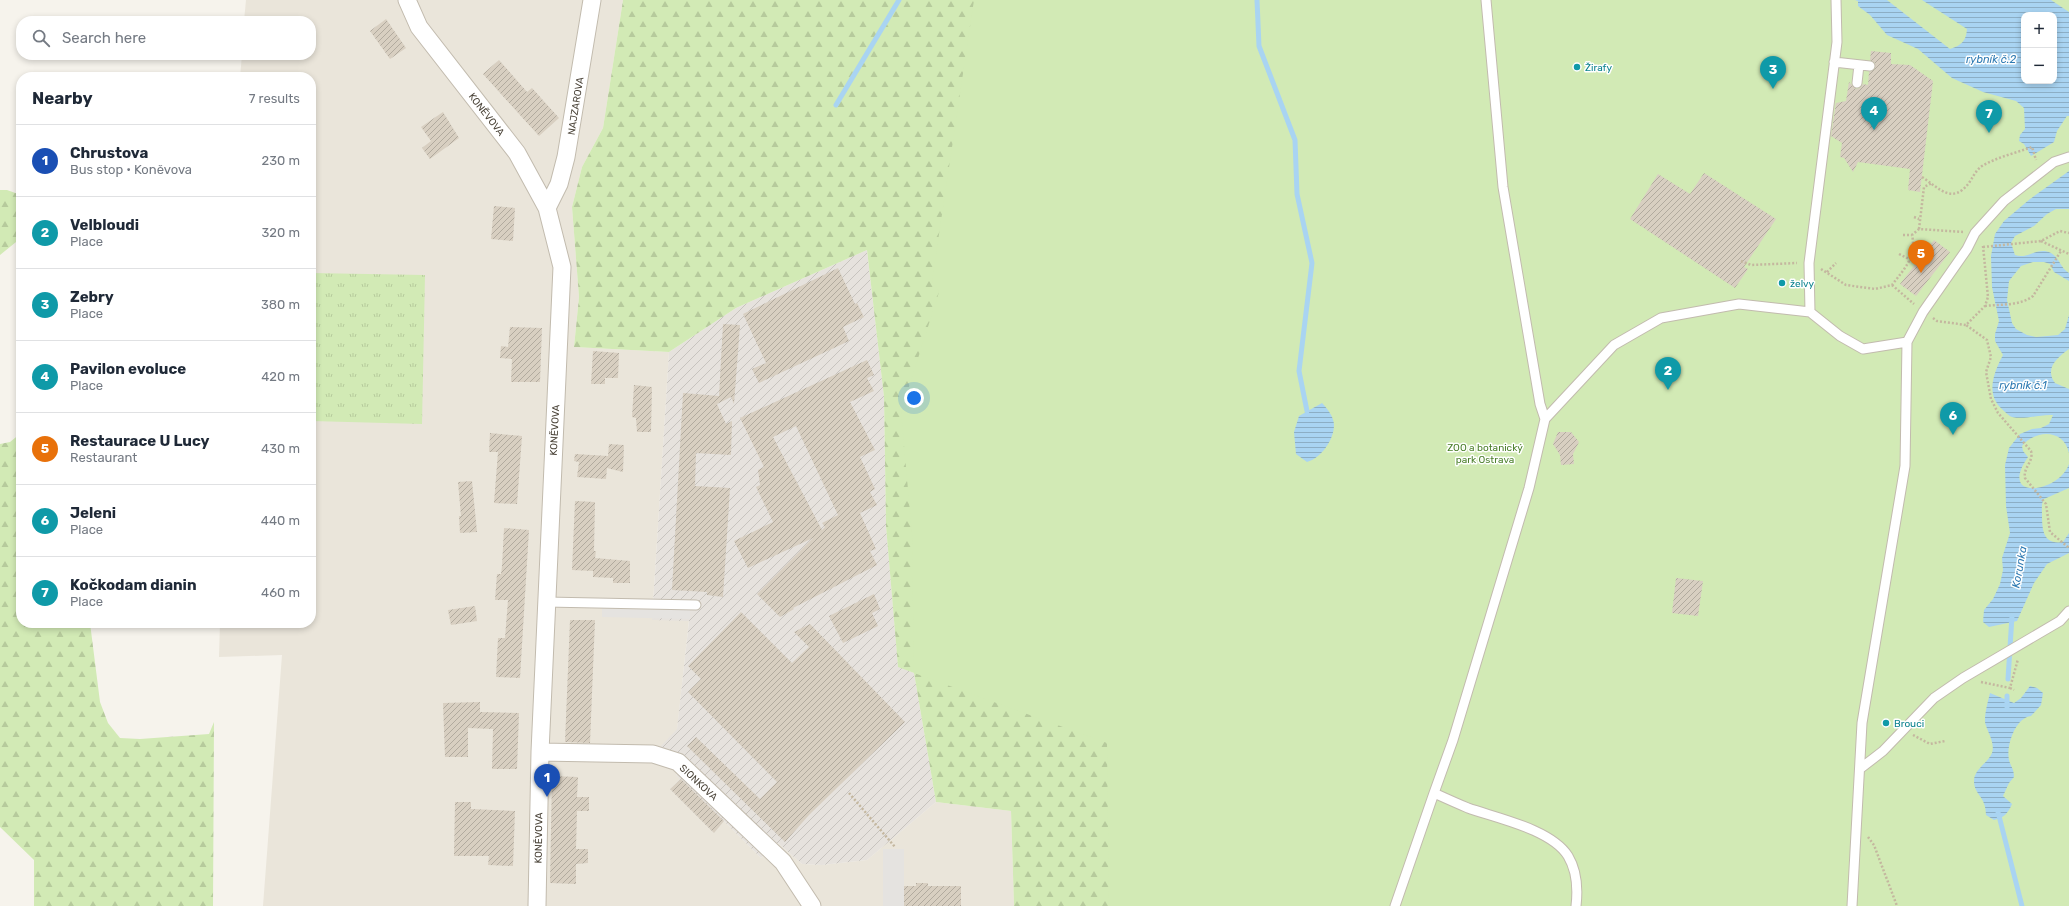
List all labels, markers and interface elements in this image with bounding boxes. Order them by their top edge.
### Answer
map controls [2021,12,2057,84]
button: + [2021,12,2057,48]
search box [16,16,316,60]
icon: search [30,27,52,49]
text: Search here [62,29,146,47]
button: − [2021,48,2057,84]
water label: rybník č.2 [1966,53,2016,66]
pin: 3 [1760,56,1786,89]
marker: Žirafy [1572,62,1582,72]
place label: Žirafy [1585,62,1612,74]
street label: NAJZAROVA [565,76,587,136]
text: Nearby [32,88,93,108]
text: 7 results [249,91,300,106]
street label: KONĚVOVA [466,91,507,139]
pin: 4 [1861,97,1887,130]
pin: 7 [1976,100,2002,133]
text: Chrustova [70,144,148,162]
text: 1 [42,153,48,168]
text: 230 m [262,153,300,168]
text: Bus stop · Koněvova [70,162,192,177]
text: Velbloudi [70,216,139,234]
text: 2 [41,225,49,240]
text: 320 m [262,225,300,240]
text: Place [70,234,103,249]
pin: 5 [1908,240,1934,273]
marker: želvy [1777,278,1787,288]
place label: želvy [1790,278,1815,290]
text: Zebry [70,288,114,306]
text: 3 [41,297,49,312]
text: 380 m [261,297,300,312]
text: Place [70,306,103,321]
pin: 2 [1655,357,1681,390]
text: Pavilon evoluce [70,360,186,378]
text: 4 [41,369,49,384]
text: 420 m [261,369,300,384]
text: Place [70,378,103,393]
water label: rybník č.1 [1999,379,2047,392]
your location [904,388,924,408]
pin: 6 [1940,402,1966,435]
street label: KONĚVOVA [548,404,562,456]
text: Restaurace U Lucy [70,432,209,450]
text: 5 [41,441,49,456]
text: 430 m [261,441,300,456]
park label: ZOO a botanický park Ostrava [1447,442,1523,466]
text: Restaurant [70,450,137,465]
text: Jeleni [70,504,116,522]
text: 6 [41,513,49,528]
text: 440 m [261,513,300,528]
text: Place [70,522,103,537]
water label: Korunka [2009,545,2030,589]
text: Kočkodam dianin [70,576,197,594]
text: 7 [41,585,49,600]
text: 460 m [261,585,300,600]
text: Place [70,594,103,609]
marker: Brouci [1881,718,1891,728]
place label: Brouci [1894,718,1924,730]
street label: SIONKOVA [677,762,720,804]
pin: 1 [534,764,560,797]
street label: KONĚVOVA [533,812,545,864]

